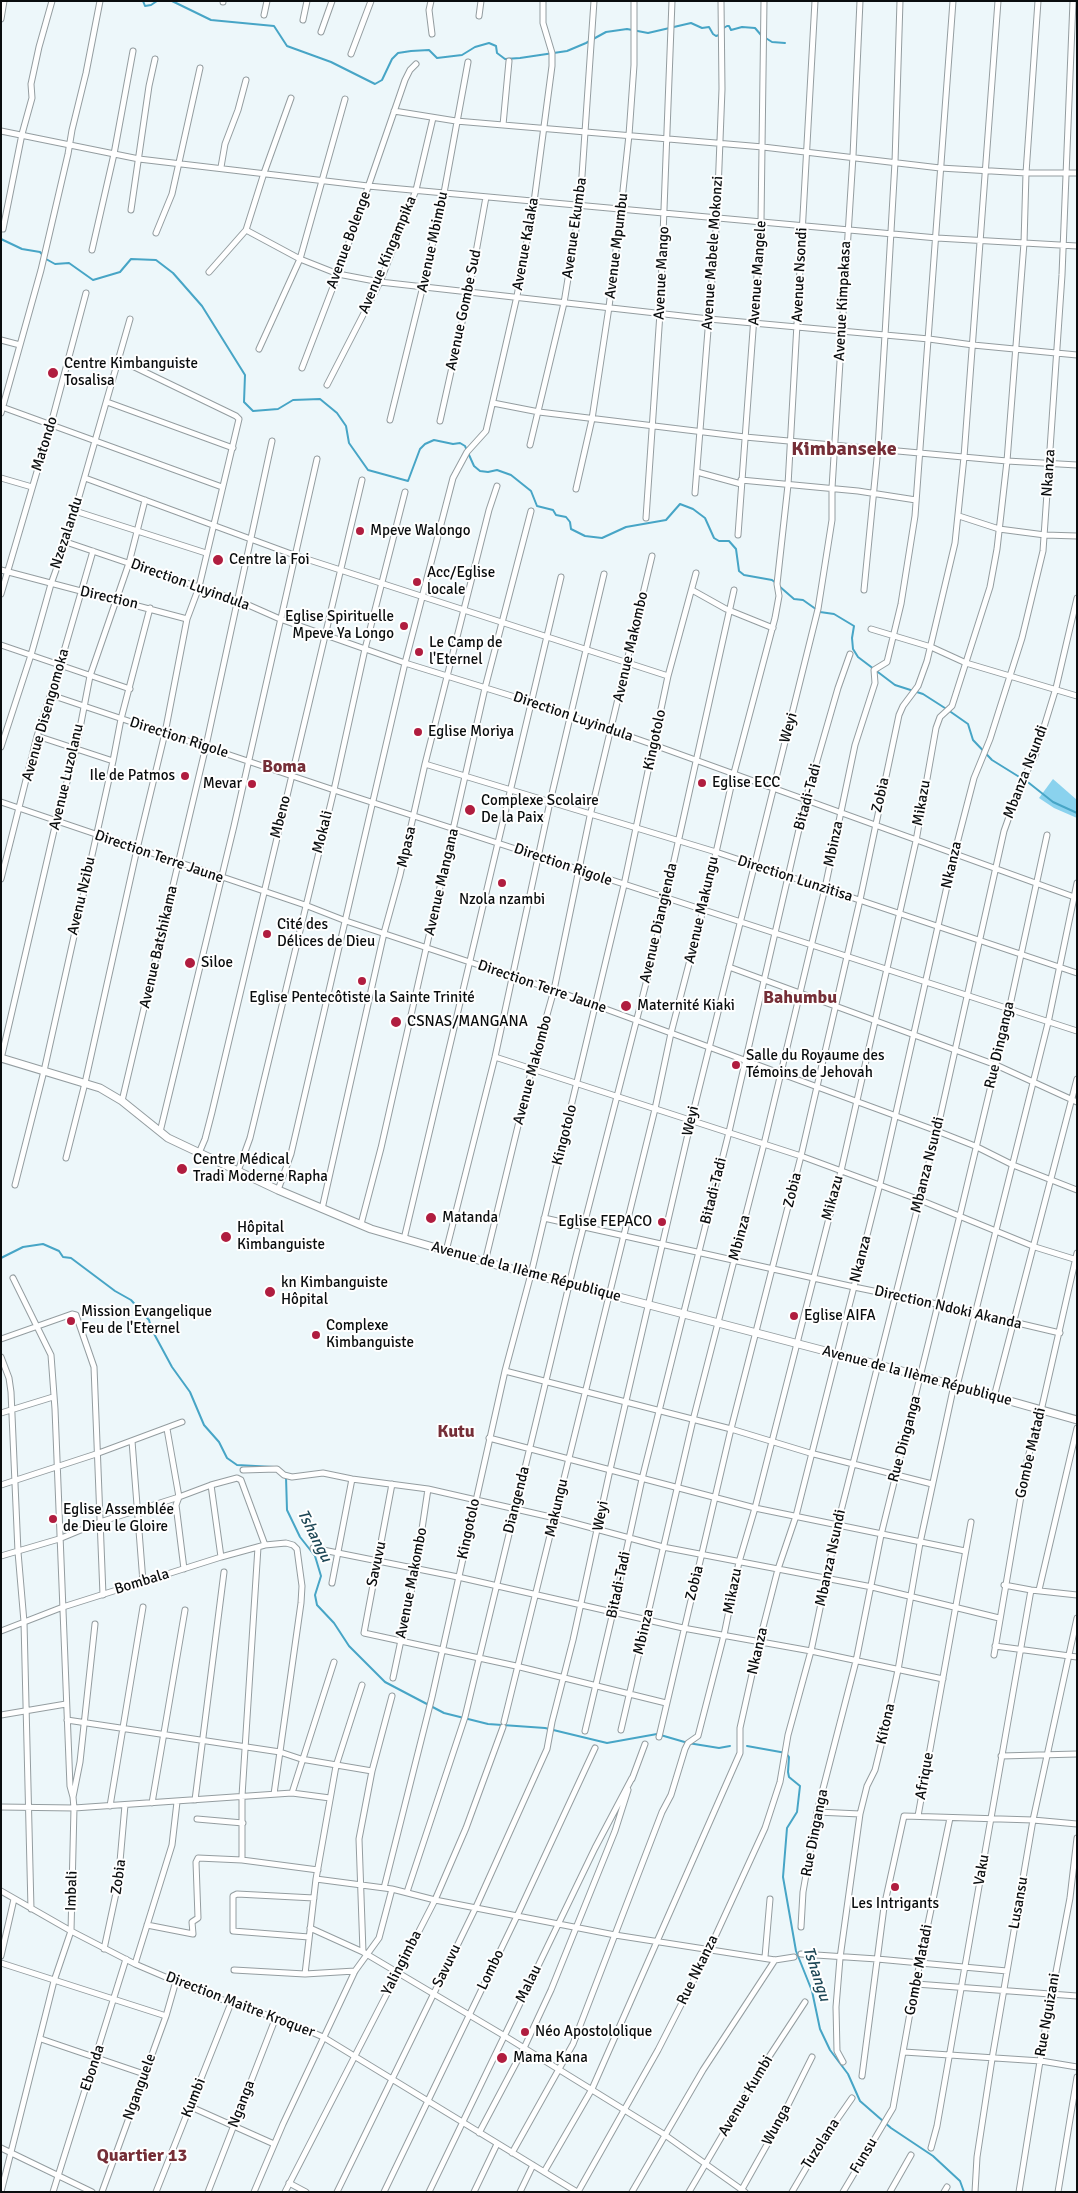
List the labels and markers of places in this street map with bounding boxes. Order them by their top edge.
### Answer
place label: Centre Kimbanguiste Tosalisa [64,355,198,390]
marker: Centre Kimbanguiste Tosalisa [46,366,60,380]
place label: Mpeve Walongo [370,522,471,540]
marker: Mpeve Walongo [354,525,366,537]
place label: Centre la Foi [229,551,310,569]
marker: Centre la Foi [211,553,225,567]
place label: Acc/Eglise locale [427,564,495,599]
marker: Acc/Eglise locale [411,576,423,588]
place label: Eglise Spirituelle Mpeve Ya Longo [285,608,394,643]
marker: Eglise Spirituelle Mpeve Ya Longo [398,620,410,632]
place label: Le Camp de l'Eternel [429,634,502,669]
marker: Le Camp de l'Eternel [413,646,425,658]
place label: Eglise Moriya [428,723,514,741]
marker: Eglise Moriya [412,726,424,738]
place label: Ile de Patmos [90,767,175,785]
marker: Ile de Patmos [179,770,191,782]
place label: Eglise ECC [712,774,780,792]
place label: Mevar [203,775,242,793]
marker: Eglise ECC [696,777,708,789]
marker: Mevar [246,778,258,790]
place label: Complexe Scolaire De la Paix [481,792,599,827]
marker: Complexe Scolaire De la Paix [463,803,477,817]
marker: Nzola nzambi [496,877,508,889]
place label: Nzola nzambi [459,891,545,909]
place label: Cité des Délices de Dieu [277,916,375,951]
marker: Cité des Délices de Dieu [261,928,273,940]
place label: Siloe [201,954,233,972]
marker: Siloe [183,956,197,970]
marker: Eglise Pentecôtiste la Sainte Trinité [356,975,368,987]
place label: Eglise Pentecôtiste la Sainte Trinité [249,989,475,1007]
place label: Maternité Kiaki [637,997,735,1015]
marker: Maternité Kiaki [619,999,633,1013]
place label: CSNAS/MANGANA [407,1013,528,1031]
marker: CSNAS/MANGANA [389,1015,403,1029]
place label: Salle du Royaume des Témoins de Jehovah [746,1047,884,1082]
marker: Salle du Royaume des Témoins de Jehovah [730,1059,742,1071]
place label: Centre Médical Tradi Moderne Rapha [193,1151,328,1186]
marker: Centre Médical Tradi Moderne Rapha [175,1162,189,1176]
place label: Matanda [442,1209,498,1227]
marker: Matanda [424,1211,438,1225]
place label: Eglise FEPACO [558,1213,652,1231]
marker: Eglise FEPACO [656,1216,668,1228]
place label: Hôpital Kimbanguiste [237,1219,325,1254]
marker: Hôpital Kimbanguiste [219,1230,233,1244]
place label: kn Kimbanguiste Hôpital [281,1274,388,1309]
marker: kn Kimbanguiste Hôpital [263,1285,277,1299]
place label: Mission Evangelique Feu de l'Eternel [81,1303,212,1338]
place label: Eglise AIFA [804,1307,876,1325]
marker: Eglise AIFA [788,1310,800,1322]
marker: Mission Evangelique Feu de l'Eternel [65,1315,77,1327]
place label: Complexe Kimbanguiste [326,1317,414,1352]
marker: Complexe Kimbanguiste [310,1329,322,1341]
place label: Eglise Assemblée de Dieu le Gloire [63,1501,174,1536]
marker: Eglise Assemblée de Dieu le Gloire [47,1513,59,1525]
marker: Les Intrigants [889,1881,901,1893]
place label: Les Intrigants [851,1895,939,1913]
place label: Néo Apostololique [535,2023,652,2041]
marker: Néo Apostololique [519,2026,531,2038]
place label: Mama Kana [513,2049,588,2067]
marker: Mama Kana [495,2051,509,2065]

